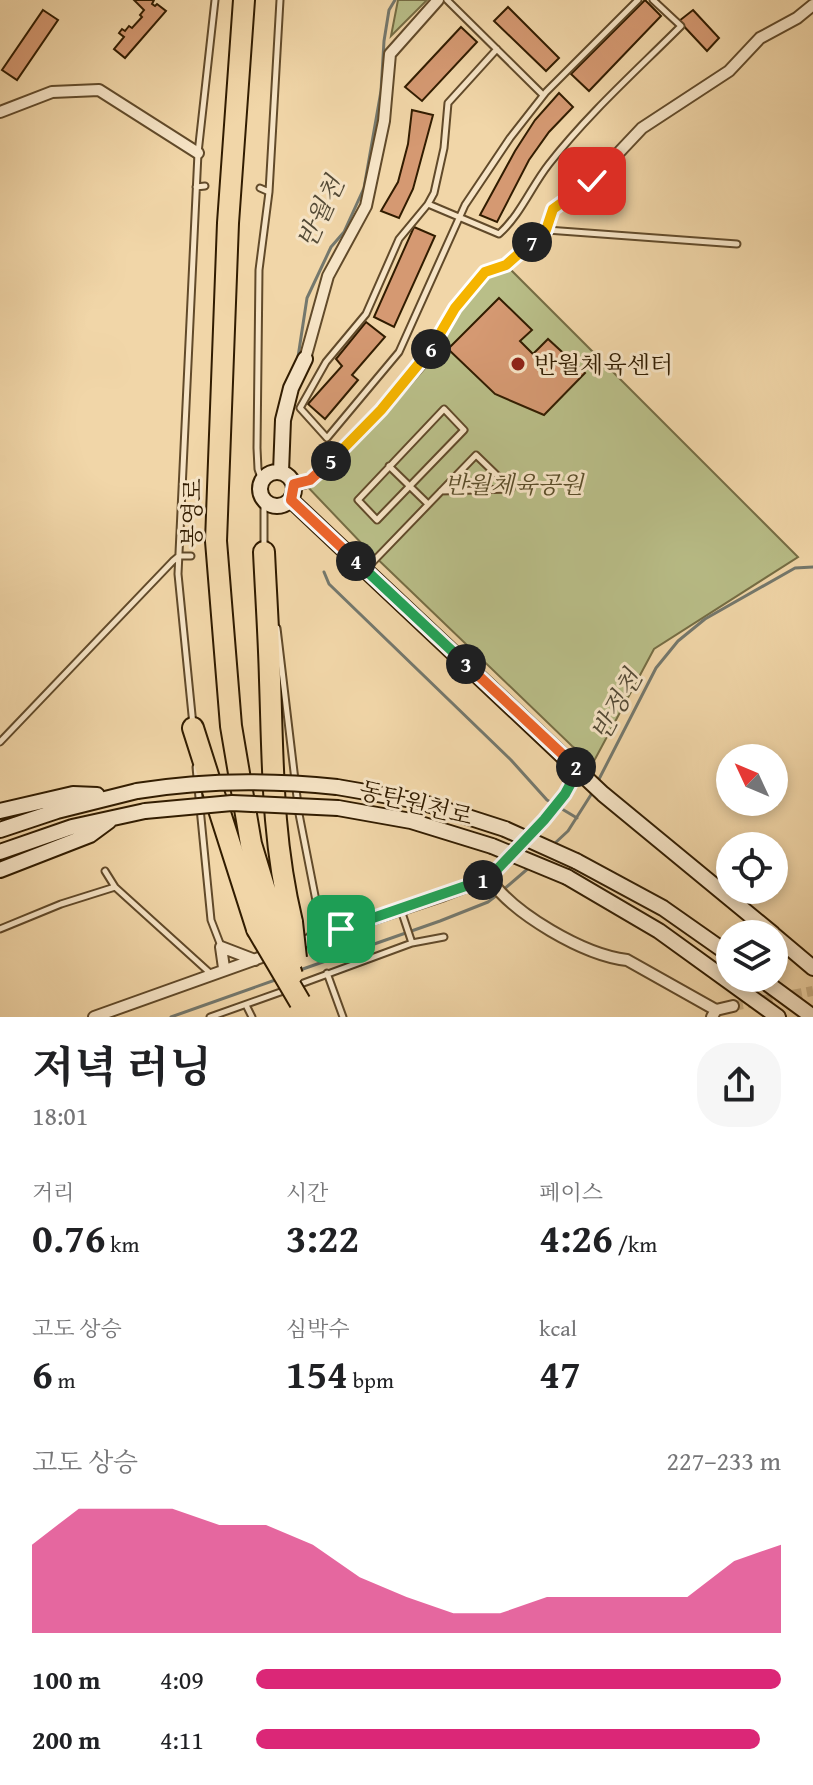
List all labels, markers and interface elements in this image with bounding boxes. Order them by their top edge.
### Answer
pin [558,147,626,215]
icon: check [570,159,614,203]
water label: 반월천 [286,168,354,254]
pin: 7 [512,222,552,262]
text: 7 [526,226,538,258]
pin: 6 [411,329,451,369]
text: 6 [425,333,437,365]
place label: 반월체육센터 [534,347,673,382]
marker: 반월체육센터 [509,355,527,373]
pin: 5 [311,441,351,481]
text: 5 [325,445,337,477]
park label: 반월체육공원 [444,467,585,502]
street label: 봉영로 [174,478,210,548]
pin: 4 [336,541,376,581]
text: 4 [350,545,362,577]
pin: 3 [446,644,486,684]
text: 3 [460,648,472,680]
water label: 반정천 [581,661,652,747]
north arrow [716,744,788,816]
map controls [716,744,788,992]
pin: 2 [556,747,596,787]
text: 2 [570,751,582,783]
street label: 동탄원천로 [356,772,476,834]
button: locate [716,832,788,904]
pin: 1 [463,860,503,900]
text: 1 [477,864,489,896]
pin [307,895,375,963]
icon: arrive [319,907,363,951]
button: layers [716,920,788,992]
text: 저녁 러닝 [32,1034,212,1098]
button: share [697,1043,781,1127]
text: 18:01 [32,1096,88,1135]
text: 거리 [32,1176,75,1208]
text: 시간 [286,1176,328,1208]
text: 페이스 [539,1176,603,1208]
text: 0.76 [32,1208,105,1267]
text: 3:22 [286,1208,359,1267]
text: 4:26 [539,1208,613,1267]
text: km [105,1228,139,1260]
text: /km [613,1228,657,1260]
text: 고도 상승 [32,1312,122,1344]
text: 심박수 [286,1312,349,1344]
text: kcal [539,1312,577,1344]
text: 6 [32,1344,53,1403]
text: 154 [286,1344,348,1403]
text: 47 [539,1344,581,1403]
text: m [53,1364,76,1396]
text: bpm [348,1364,394,1396]
text: 227–233 m [667,1441,781,1480]
text: 고도 상승 [32,1442,138,1481]
text: 100 m [32,1660,100,1699]
text: 4:09 [160,1660,204,1699]
text: 200 m [32,1720,100,1759]
text: 4:11 [160,1720,204,1759]

